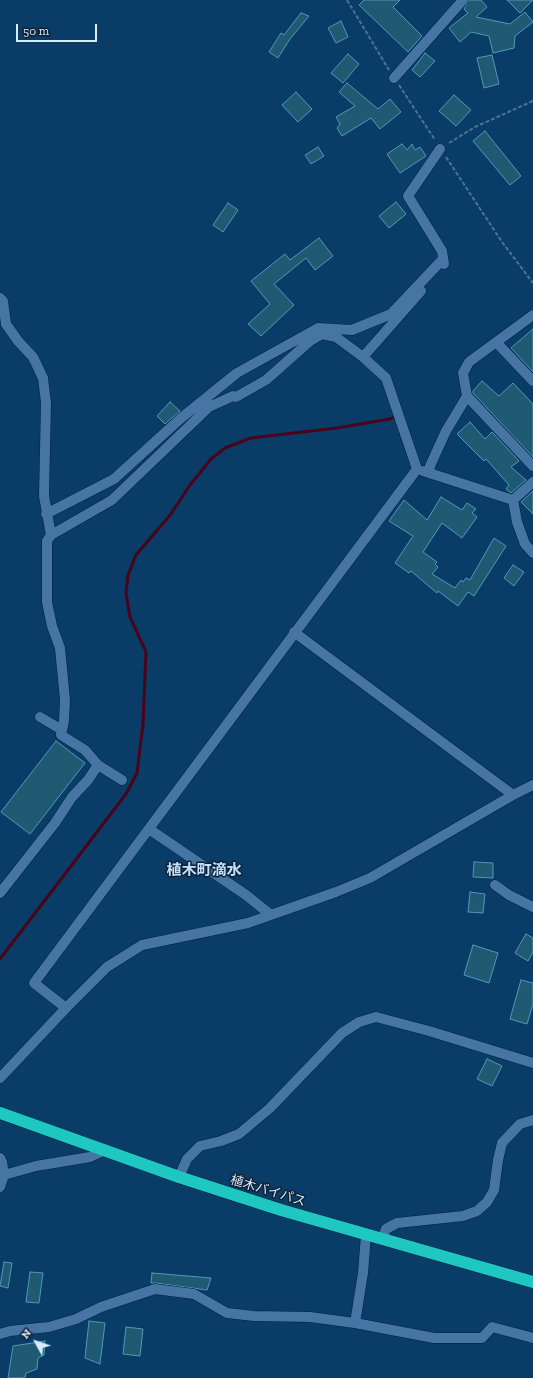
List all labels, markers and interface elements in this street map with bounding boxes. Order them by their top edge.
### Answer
scale bar [18,16,99,42]
text: 50 m [23,24,49,38]
district label: 植木町滴水 [167,862,241,880]
street label: 植木バイパス [228,1172,308,1210]
north arrow [16,1322,56,1362]
text: N [19,1327,34,1341]

